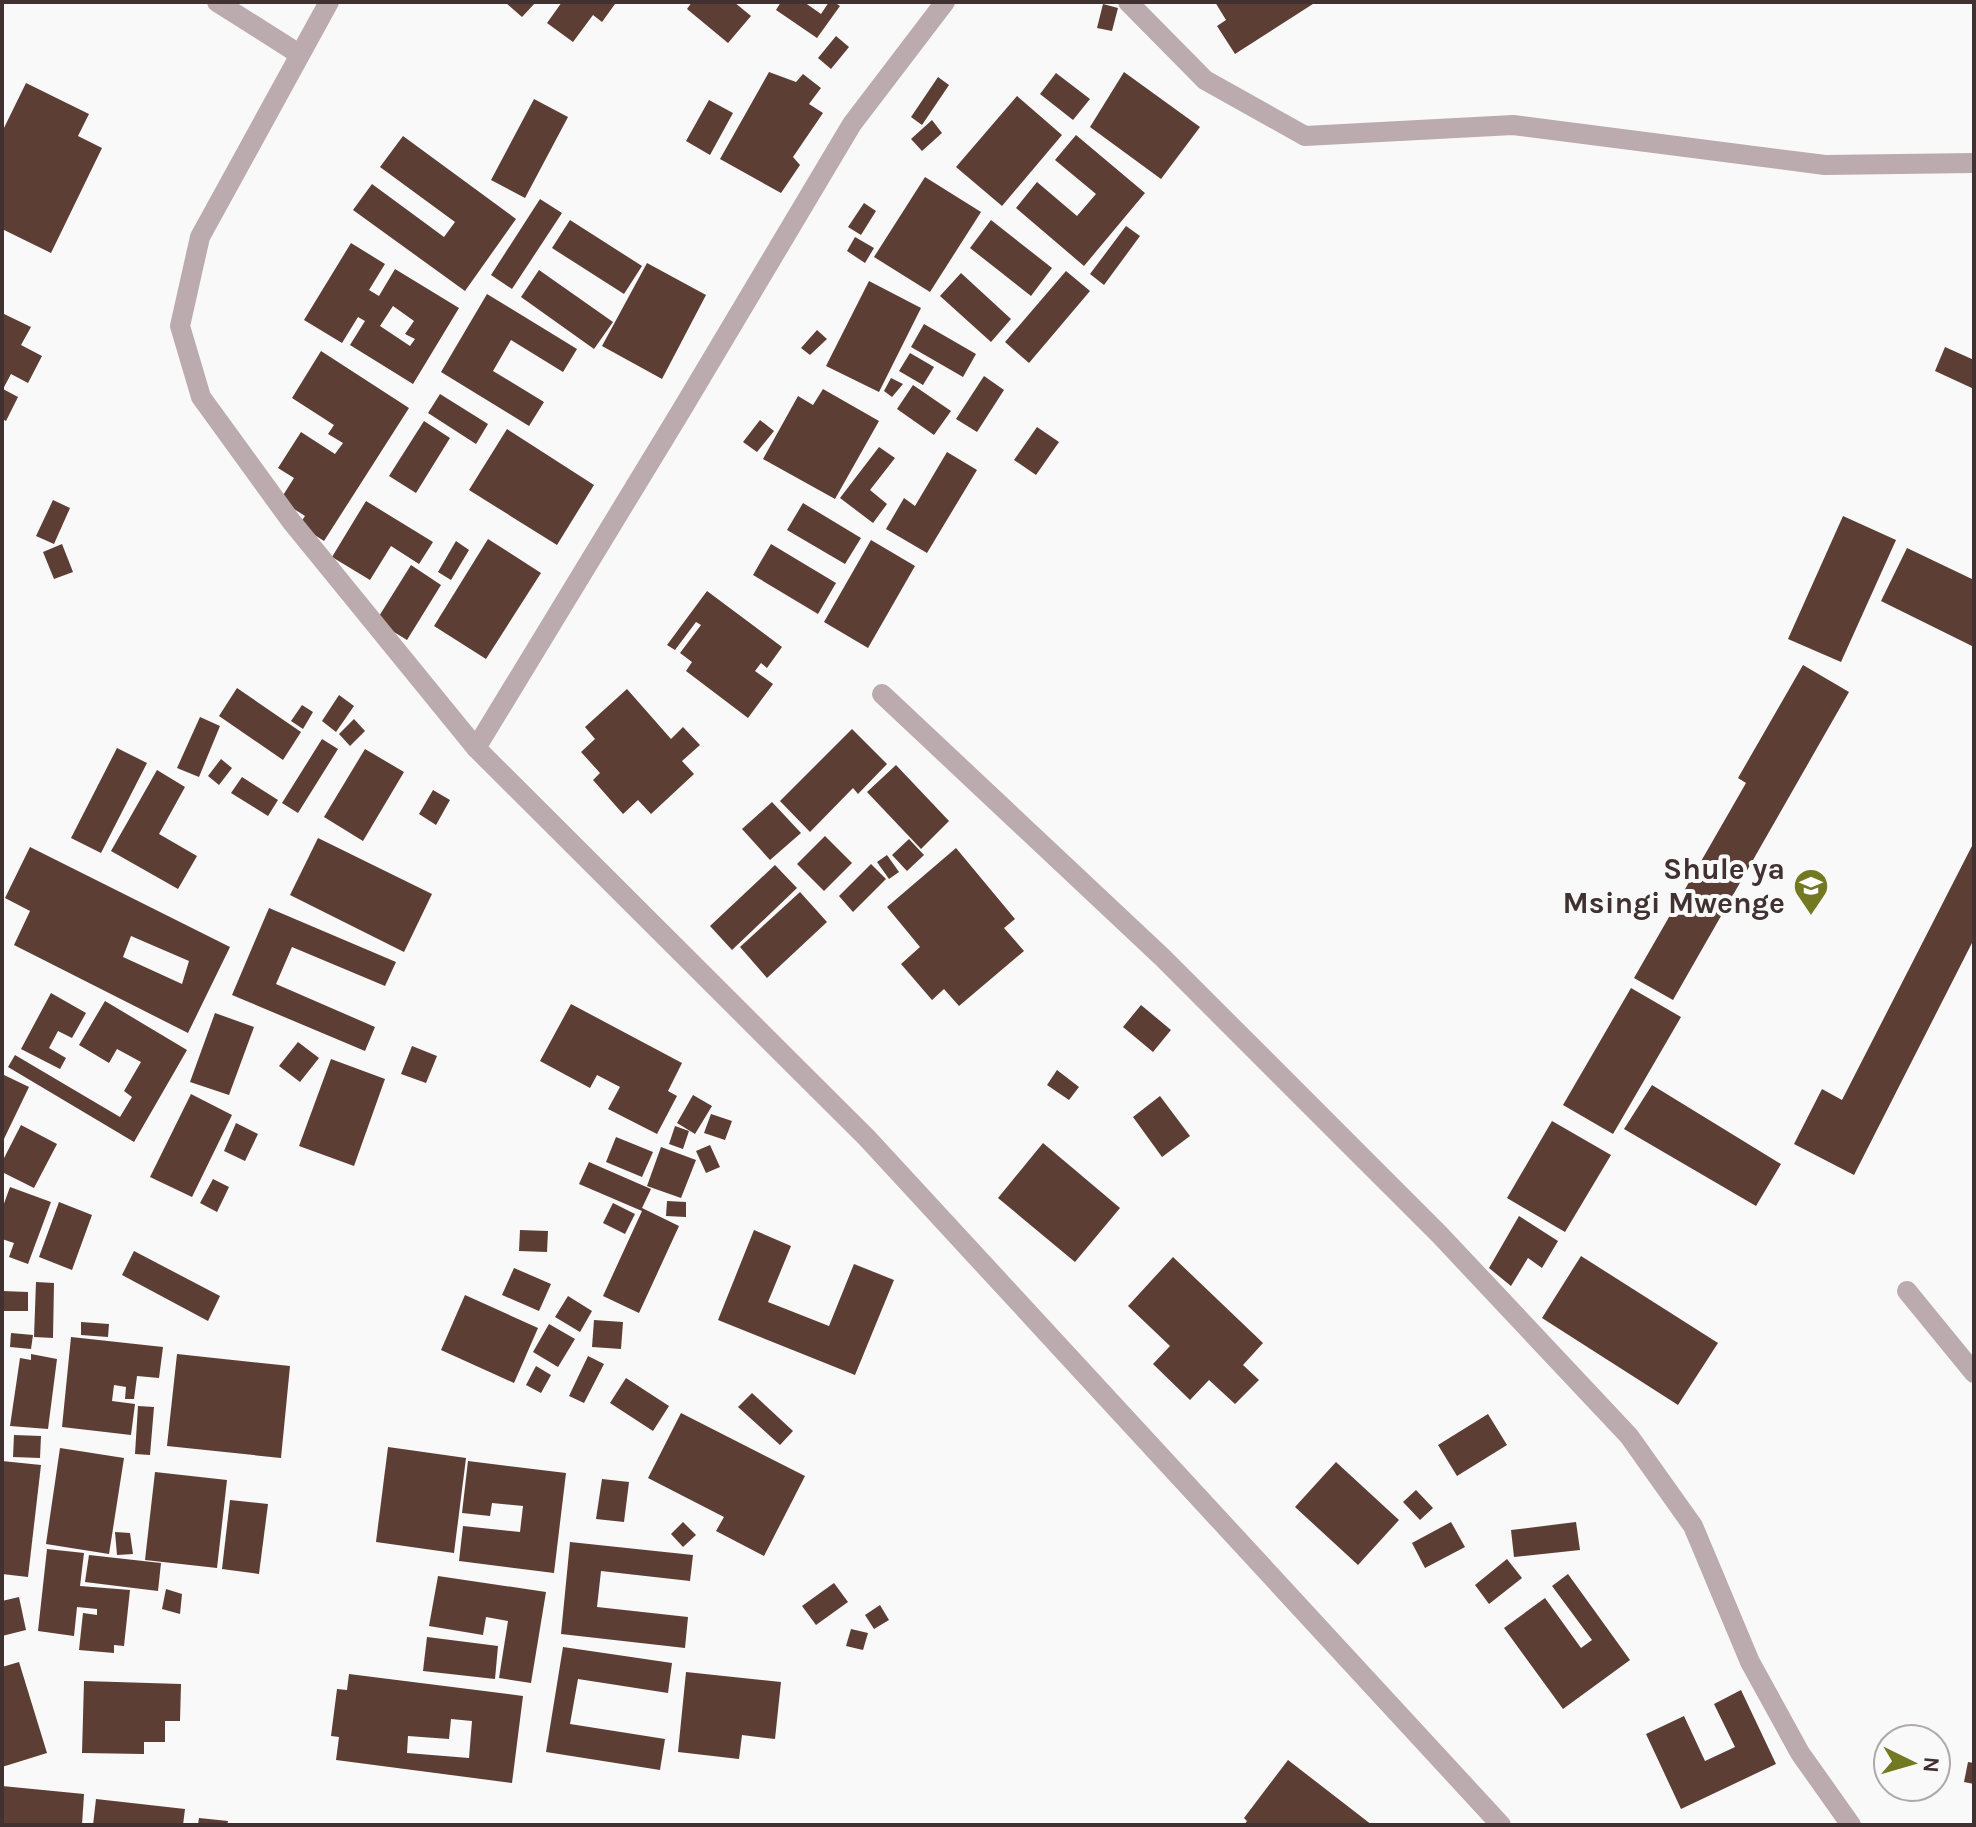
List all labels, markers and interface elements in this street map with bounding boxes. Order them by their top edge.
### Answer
place label: Shule ya Msingi Mwenge [1563,851,1785,921]
school or university icon: Shule ya Msingi Mwenge [1792,867,1830,917]
north arrow [1872,1723,1952,1803]
text: N [1917,1756,1945,1774]

